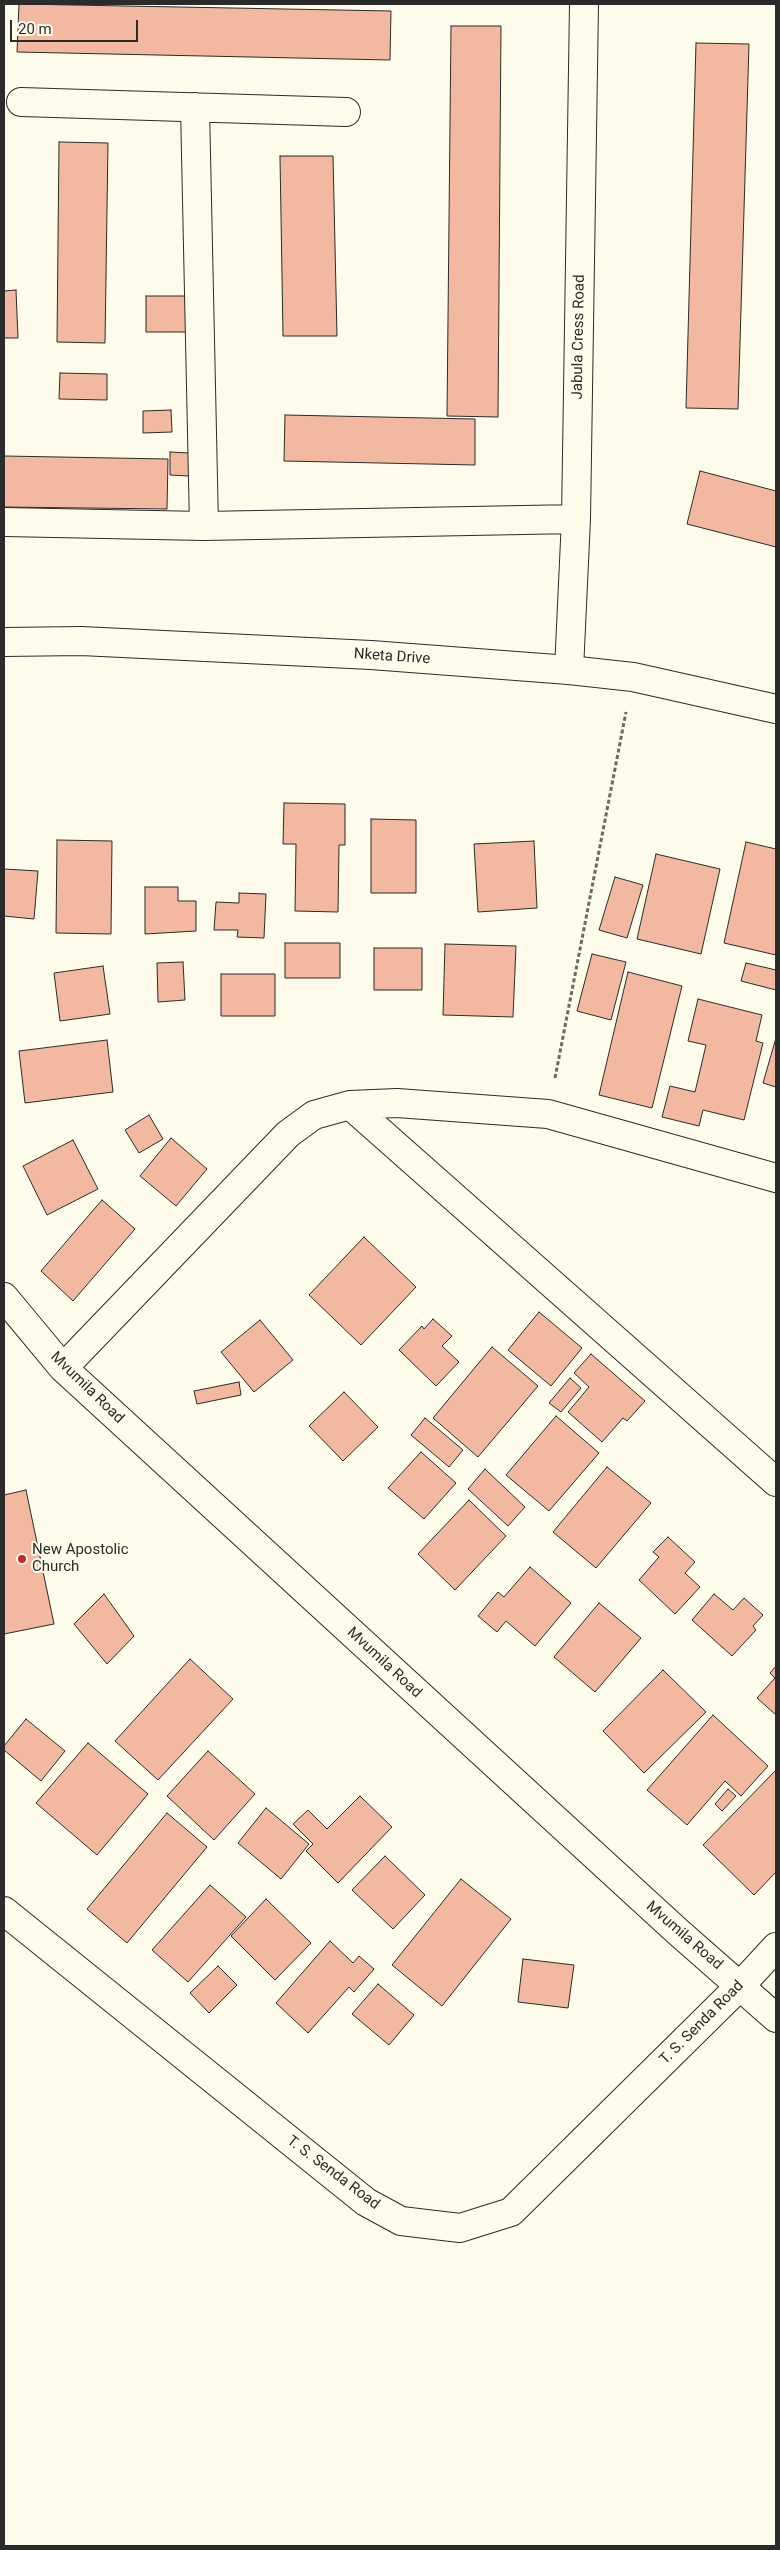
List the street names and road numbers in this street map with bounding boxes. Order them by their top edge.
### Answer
street label: Jabula Cress Road [569,274,589,400]
street label: Nketa Drive [353,645,431,669]
street label: Mvumila Road [46,1348,128,1428]
street label: Mvumila Road [343,1624,425,1702]
street label: Mvumila Road [642,1898,726,1974]
street label: T. S. Senda Road [656,1977,748,2069]
street label: T. S. Senda Road [283,2132,383,2214]

